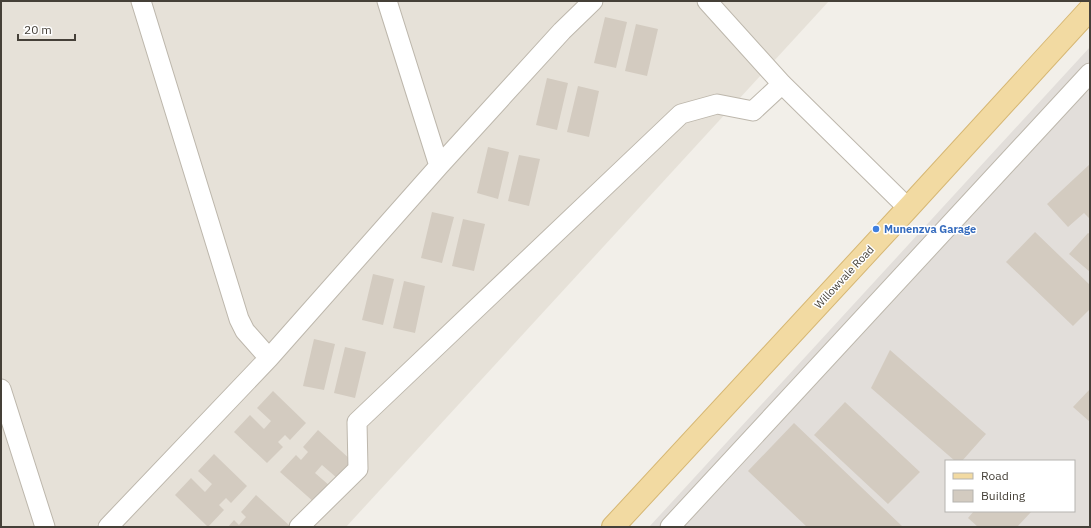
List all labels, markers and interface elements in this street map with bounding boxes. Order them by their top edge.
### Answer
scale bar [18,16,75,42]
text: 20 m [24,22,52,37]
place label: Munenzva Garage [884,222,976,236]
marker: Munenzva Garage [871,224,881,234]
street label: Willowvale Road [811,243,877,311]
legend [945,460,1075,512]
text: Road [981,468,1009,483]
text: Building [981,488,1026,503]

